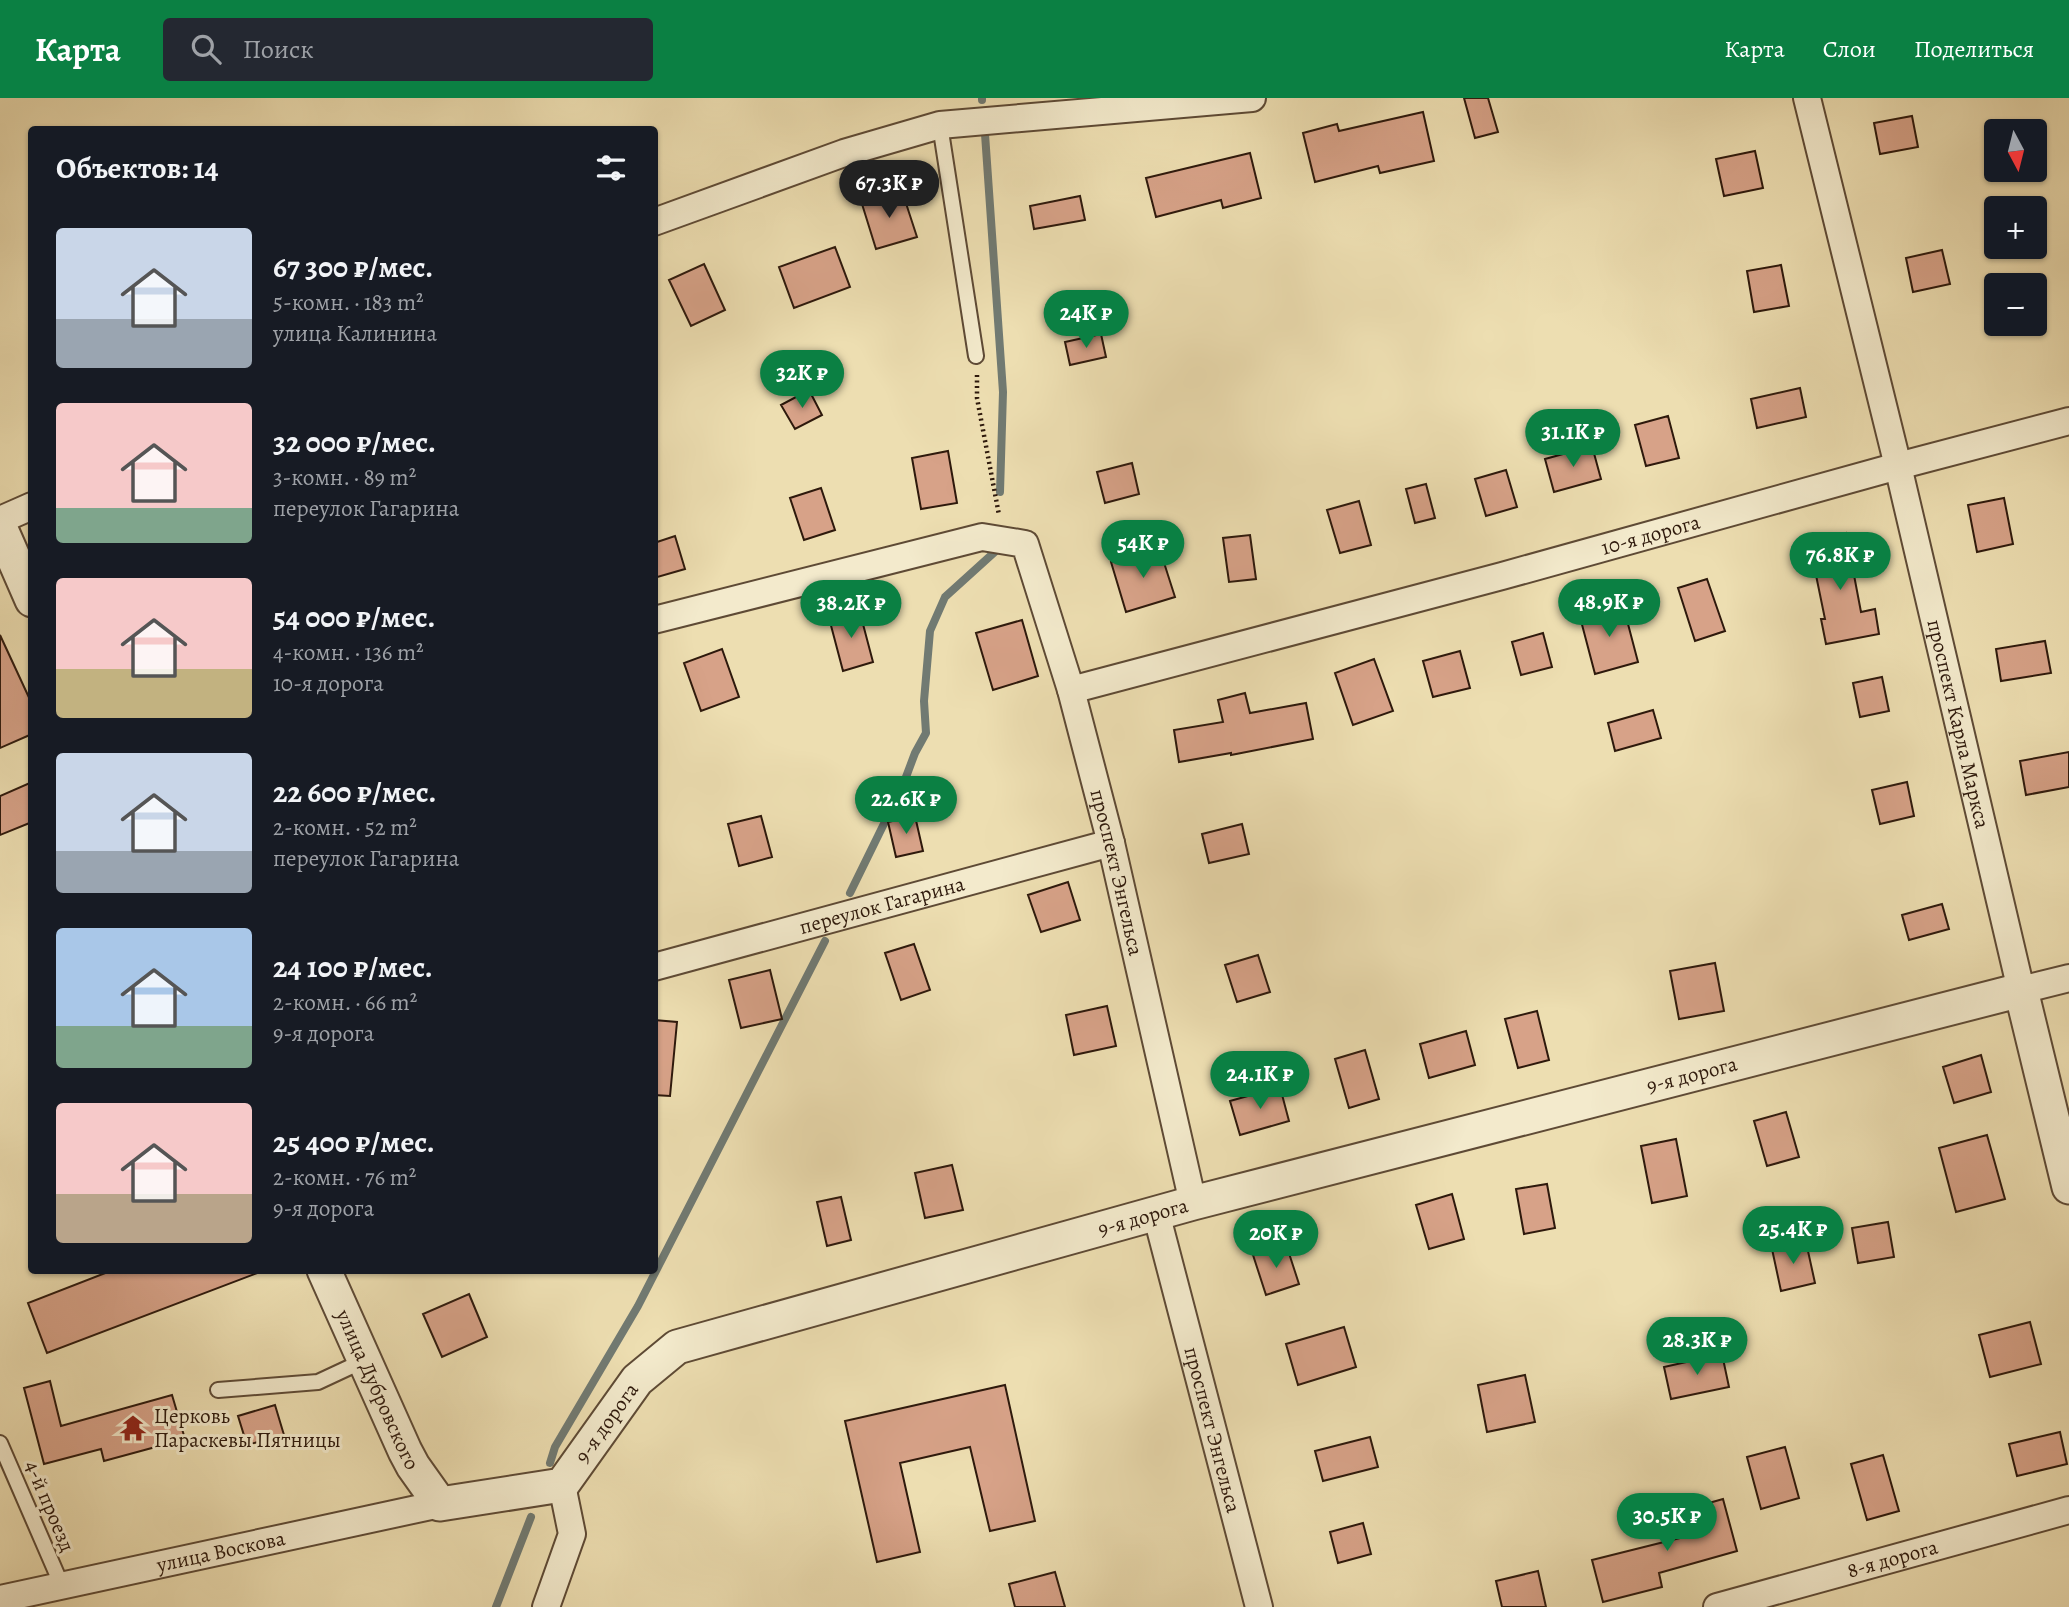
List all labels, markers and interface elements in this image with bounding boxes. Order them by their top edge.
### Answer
search box [163,18,653,81]
text: Карта [35,27,121,72]
icon: search [187,30,225,68]
text: Поиск [243,32,314,67]
text: Карта [1724,33,1785,65]
text: Слои [1823,33,1876,65]
text: Поделиться [1914,33,2034,65]
north arrow [1984,119,2048,182]
map controls [1984,119,2047,336]
text: Объектов: 14 [56,148,218,188]
icon: filters [592,149,630,187]
pin: 67.3K ₽ [824,160,954,220]
text: 67.3K ₽ [855,167,923,198]
button: + [1984,196,2047,259]
text: 67 300 ₽/мес. [273,247,433,287]
icon: home [112,256,196,340]
button: − [1984,273,2047,336]
text: 5-комн. · 183 m² [273,287,424,318]
pin: 24K ₽ [1037,290,1135,350]
text: 24K ₽ [1060,297,1112,328]
text: улица Калинина [273,318,437,349]
pin: 32K ₽ [753,350,851,410]
text: 32K ₽ [776,357,828,388]
pin: 31.1K ₽ [1508,410,1638,469]
text: 31.1K ₽ [1541,416,1605,447]
text: 32 000 ₽/мес. [273,422,436,462]
icon: home [112,431,196,515]
text: 3-комн. · 89 m² [273,462,416,493]
text: переулок Гагарина [273,493,459,524]
street label: 10-я дорога [1598,508,1703,562]
pin: 54K ₽ [1094,520,1192,580]
text: 54K ₽ [1117,527,1169,558]
pin: 76.8K ₽ [1775,532,1905,592]
text: 76.8K ₽ [1806,539,1874,570]
pin: 38.2K ₽ [786,580,916,640]
pin: 48.9K ₽ [1544,580,1674,639]
text: 48.9K ₽ [1574,586,1644,617]
text: 38.2K ₽ [816,587,886,618]
text: 54 000 ₽/мес. [273,597,435,637]
icon: home [112,606,196,690]
street label: проспект Карла Маркса [1920,616,1997,832]
text: 4-комн. · 136 m² [273,637,424,668]
text: 10-я дорога [273,668,384,699]
text: 22 600 ₽/мес. [273,772,436,812]
pin: 22.6K ₽ [841,776,971,836]
icon: home [112,781,196,865]
text: 22.6K ₽ [871,783,941,814]
street label: проспект Энгельса [1083,786,1150,959]
text: 2-комн. · 52 m² [273,812,417,843]
text: переулок Гагарина [273,843,459,874]
street label: переулок Гагарина [796,869,968,941]
text: 24 100 ₽/мес. [273,947,433,987]
icon: home [112,956,196,1040]
text: 2-комн. · 66 m² [273,987,417,1018]
text: 9-я дорога [273,1018,374,1049]
street label: 9-я дорога [1643,1050,1740,1100]
pin: 24.1K ₽ [1195,1052,1325,1111]
text: 24.1K ₽ [1226,1058,1294,1089]
text: 25 400 ₽/мес. [273,1122,435,1162]
icon: home [112,1131,196,1215]
text: 2-комн. · 76 m² [273,1162,416,1193]
street label: 9-я дорога [1095,1191,1192,1243]
text: 9-я дорога [273,1193,374,1224]
pin: 25.4K ₽ [1728,1206,1858,1266]
pin: 20K ₽ [1227,1210,1325,1270]
text: 25.4K ₽ [1759,1213,1827,1244]
text: 20K ₽ [1249,1217,1303,1248]
street label: улица Дубровского [329,1304,426,1475]
pin: 28.3K ₽ [1632,1318,1762,1377]
text: 28.3K ₽ [1662,1324,1732,1355]
street label: проспект Энгельса [1178,1344,1248,1516]
street label: 9-я дорога [568,1377,645,1468]
place label: Церковь Параскевы Пятницы [154,1402,341,1454]
temple icon: Церковь Параскевы Пятницы [118,1413,148,1443]
street label: 4-й проезд [18,1456,82,1556]
pin: 30.5K ₽ [1602,1494,1732,1553]
text: 30.5K ₽ [1633,1500,1701,1531]
street label: улица Воскова [153,1524,288,1579]
street label: 8-я дорога [1844,1533,1941,1585]

